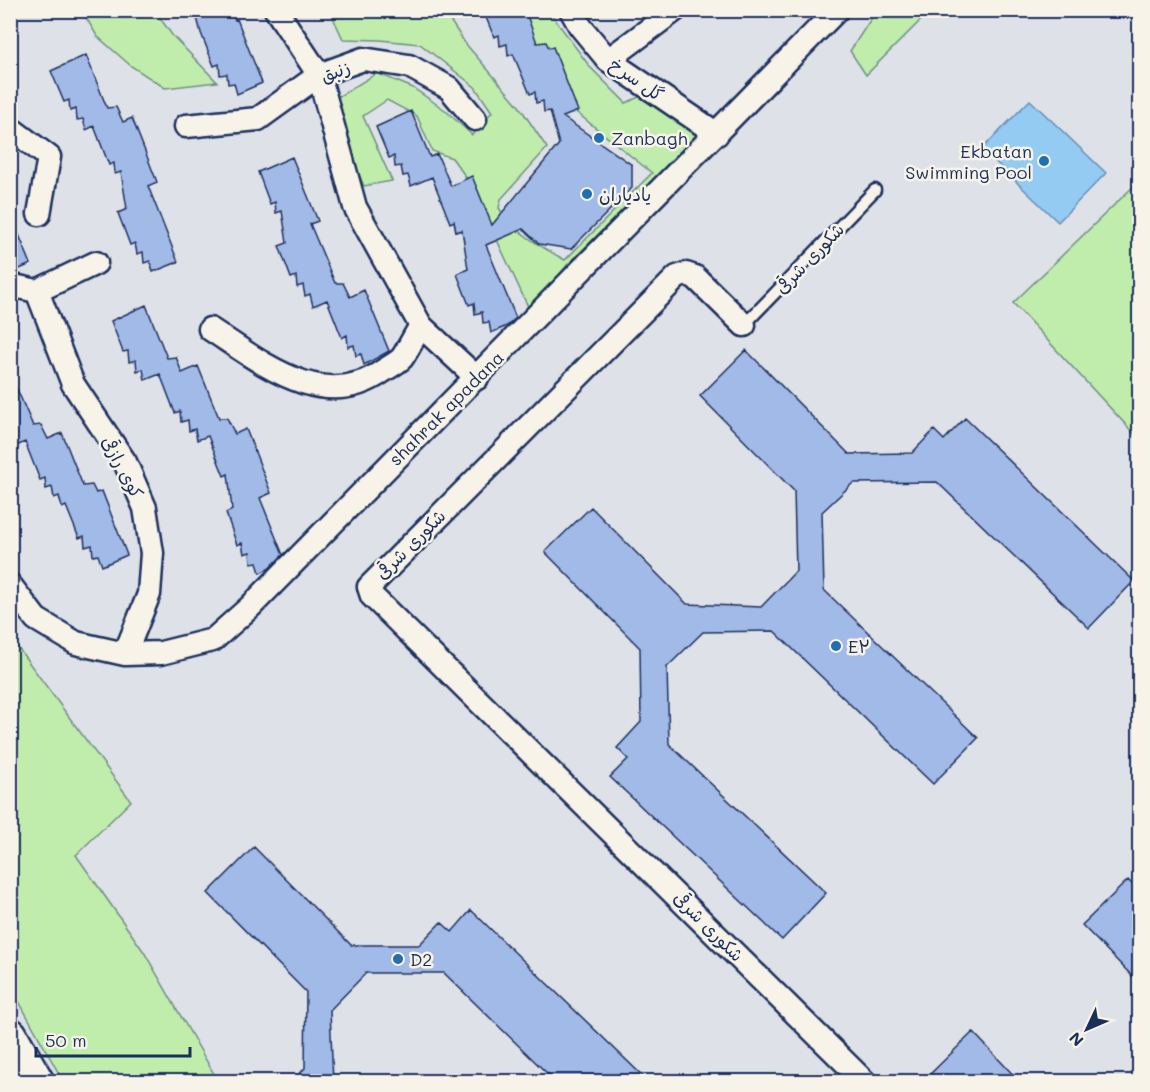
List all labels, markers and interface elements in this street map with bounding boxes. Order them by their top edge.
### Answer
street label: گل سرخ [605,52,669,107]
street label: زنبق [317,54,353,88]
place label: Zanbagh [611,126,688,150]
marker: Zanbagh [592,131,606,145]
place label: Ekbatan Swimming Pool [905,139,1032,184]
marker: Ekbatan Swimming Pool [1037,154,1051,168]
place label: یادیاران [599,182,651,206]
marker: یادیاران [580,187,594,201]
street label: شکوری شرقی [769,217,849,299]
street label: shahrak apadana [383,345,509,471]
street label: کوی رازقی [97,432,150,503]
street label: شکوری شرقی [370,504,450,584]
place label: E۲ [848,634,870,658]
marker: E۲ [829,639,843,653]
street label: شکوری شرقی [669,886,749,966]
place label: D2 [410,947,432,971]
marker: D2 [391,952,405,966]
north arrow [1057,999,1117,1059]
scale bar [36,1020,190,1058]
text: 50 m [45,1028,87,1052]
text: N [1064,1028,1088,1051]

